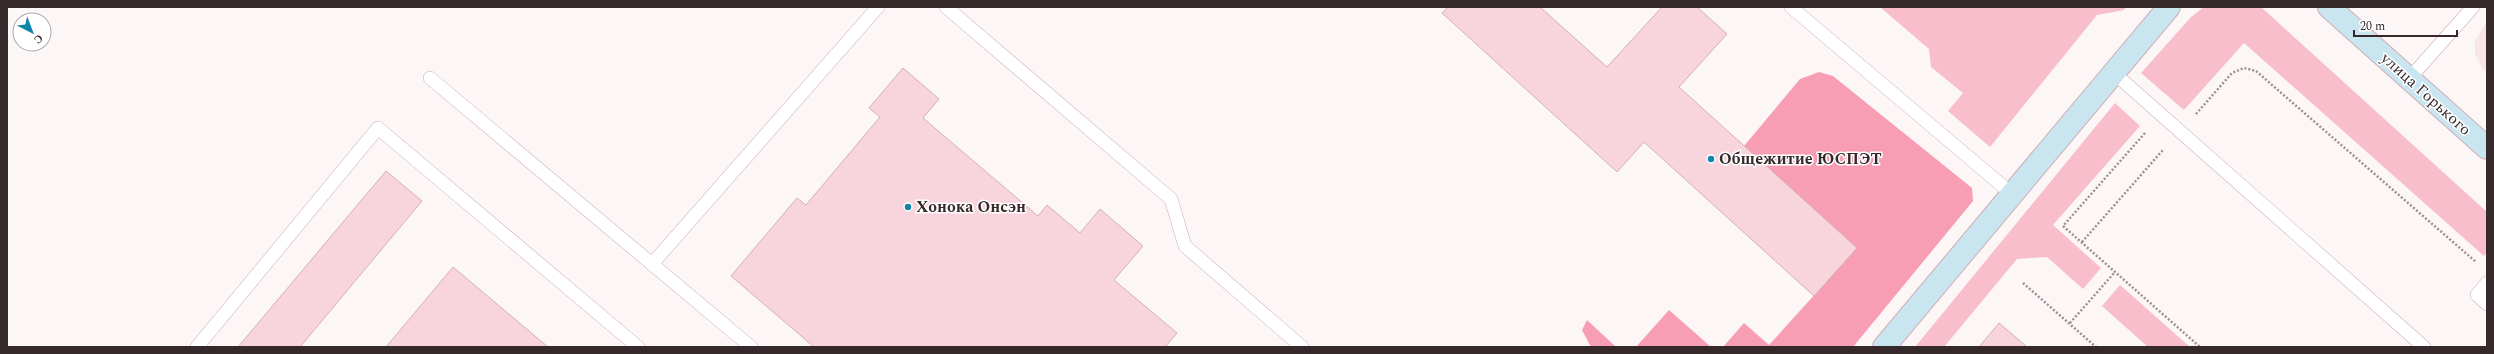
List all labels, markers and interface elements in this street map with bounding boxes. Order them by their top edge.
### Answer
north arrow [12,12,52,52]
scale bar [2354,12,2457,38]
text: 20 m [2360,17,2385,36]
text: С [30,30,47,48]
street label: улица Горького [2375,46,2477,141]
place label: Общежитие ЮСПЭТ [1719,147,1882,171]
marker: Общежитие ЮСПЭТ [1706,154,1716,164]
place label: Хонока Онсэн [916,195,1026,219]
marker: Хонока Онсэн [903,202,913,212]

